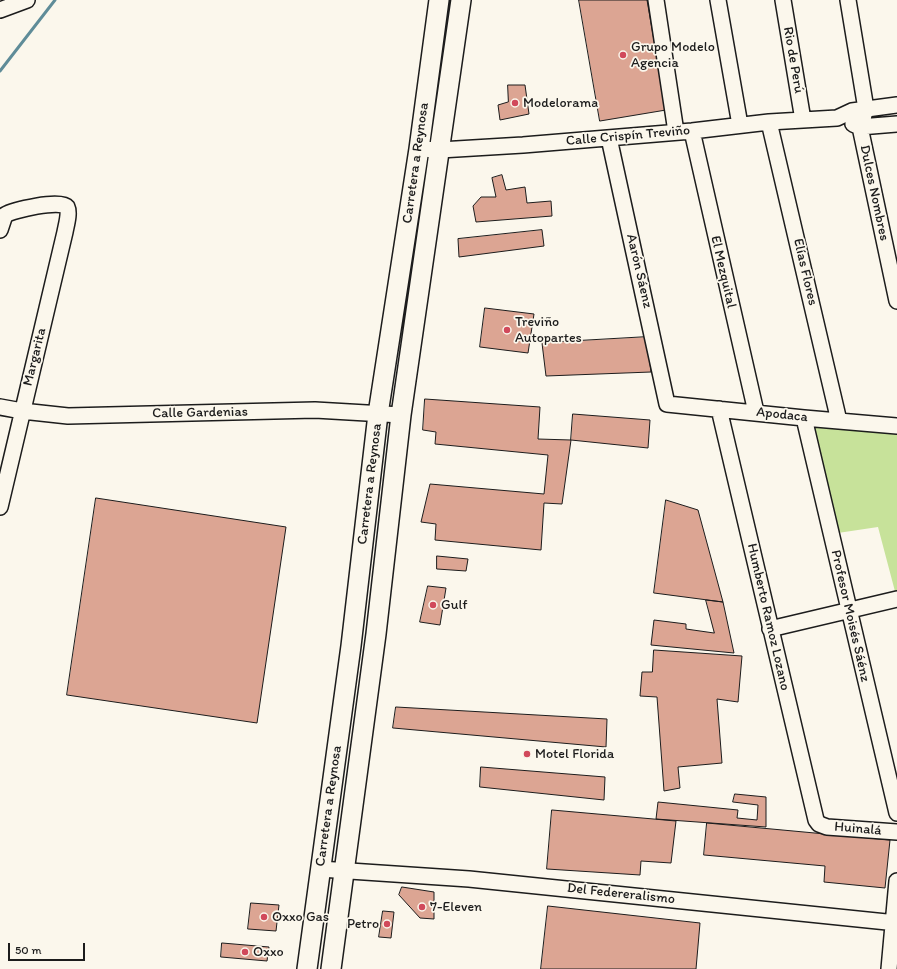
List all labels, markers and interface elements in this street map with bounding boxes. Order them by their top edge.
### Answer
street label: Rio de Perú [779,25,807,95]
place label: Grupo Modelo Agencia [631,39,715,72]
marker: Grupo Modelo Agencia [618,50,628,60]
place label: Modelorama [523,95,598,111]
marker: Modelorama [510,98,520,108]
street label: Carretera a Reynosa [399,101,433,225]
street label: Calle Crispín Treviño [565,122,691,150]
street label: Dulces Nombres [856,144,892,242]
street label: Aarón Sáenz [622,232,656,310]
street label: El Mezquital [707,234,739,310]
street label: Elías Flores [789,237,821,307]
place label: Treviño Autopartes [515,314,582,346]
marker: Treviño Autopartes [502,325,512,335]
street label: Margarita [20,326,50,388]
street label: Calle Gardenias [152,404,248,422]
street label: Apodaca [755,404,809,426]
street label: Carretera a Reynosa [354,422,386,546]
street label: Humberto Ramoz Lozano [743,542,793,692]
street label: Profesor Moisés Sáénz [827,548,873,684]
place label: Gulf [441,597,468,613]
marker: Gulf [428,600,438,610]
street label: Carretera a Reynosa [312,744,346,868]
place label: Motel Florida [535,746,614,762]
marker: Motel Florida [522,749,532,759]
street label: Huinalá [834,819,882,839]
street label: Del Federeralismo [566,880,676,908]
place label: 7-Eleven [430,899,482,915]
marker: 7-Eleven [417,902,427,912]
place label: Oxxo Gas [272,909,329,925]
marker: Oxxo Gas [259,912,269,922]
place label: Petro [347,916,379,932]
marker: Petro [382,919,392,929]
scale bar [10,935,87,961]
text: 50 m [15,943,41,957]
place label: Oxxo [253,944,284,960]
marker: Oxxo [240,947,250,957]

